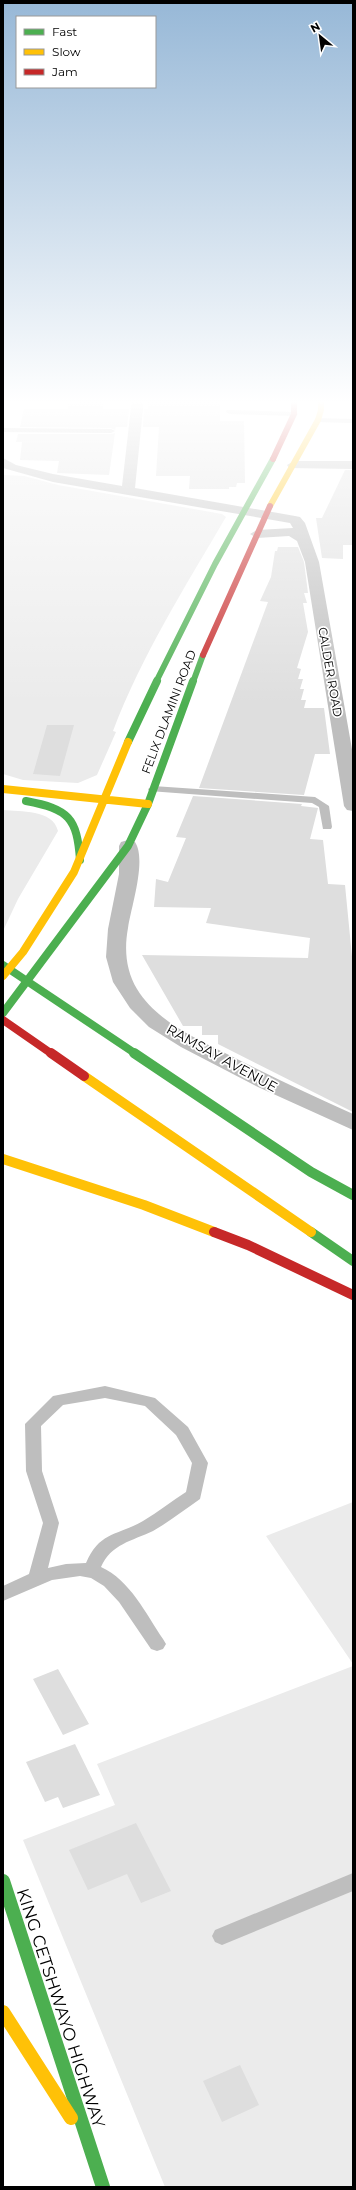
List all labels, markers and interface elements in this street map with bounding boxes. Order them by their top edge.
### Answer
legend [16,16,156,88]
north arrow [300,16,340,56]
text: N [308,19,322,36]
text: Fast [52,24,77,39]
text: Slow [52,44,81,59]
text: Jam [51,64,78,79]
street label: CALDER ROAD [315,626,346,718]
street label: FELIX DLAMINI ROAD [138,648,199,776]
street label: RAMSAY AVENUE [163,1020,281,1096]
street label: KING CETSHWAYO HIGHWAY [13,1886,109,2130]

